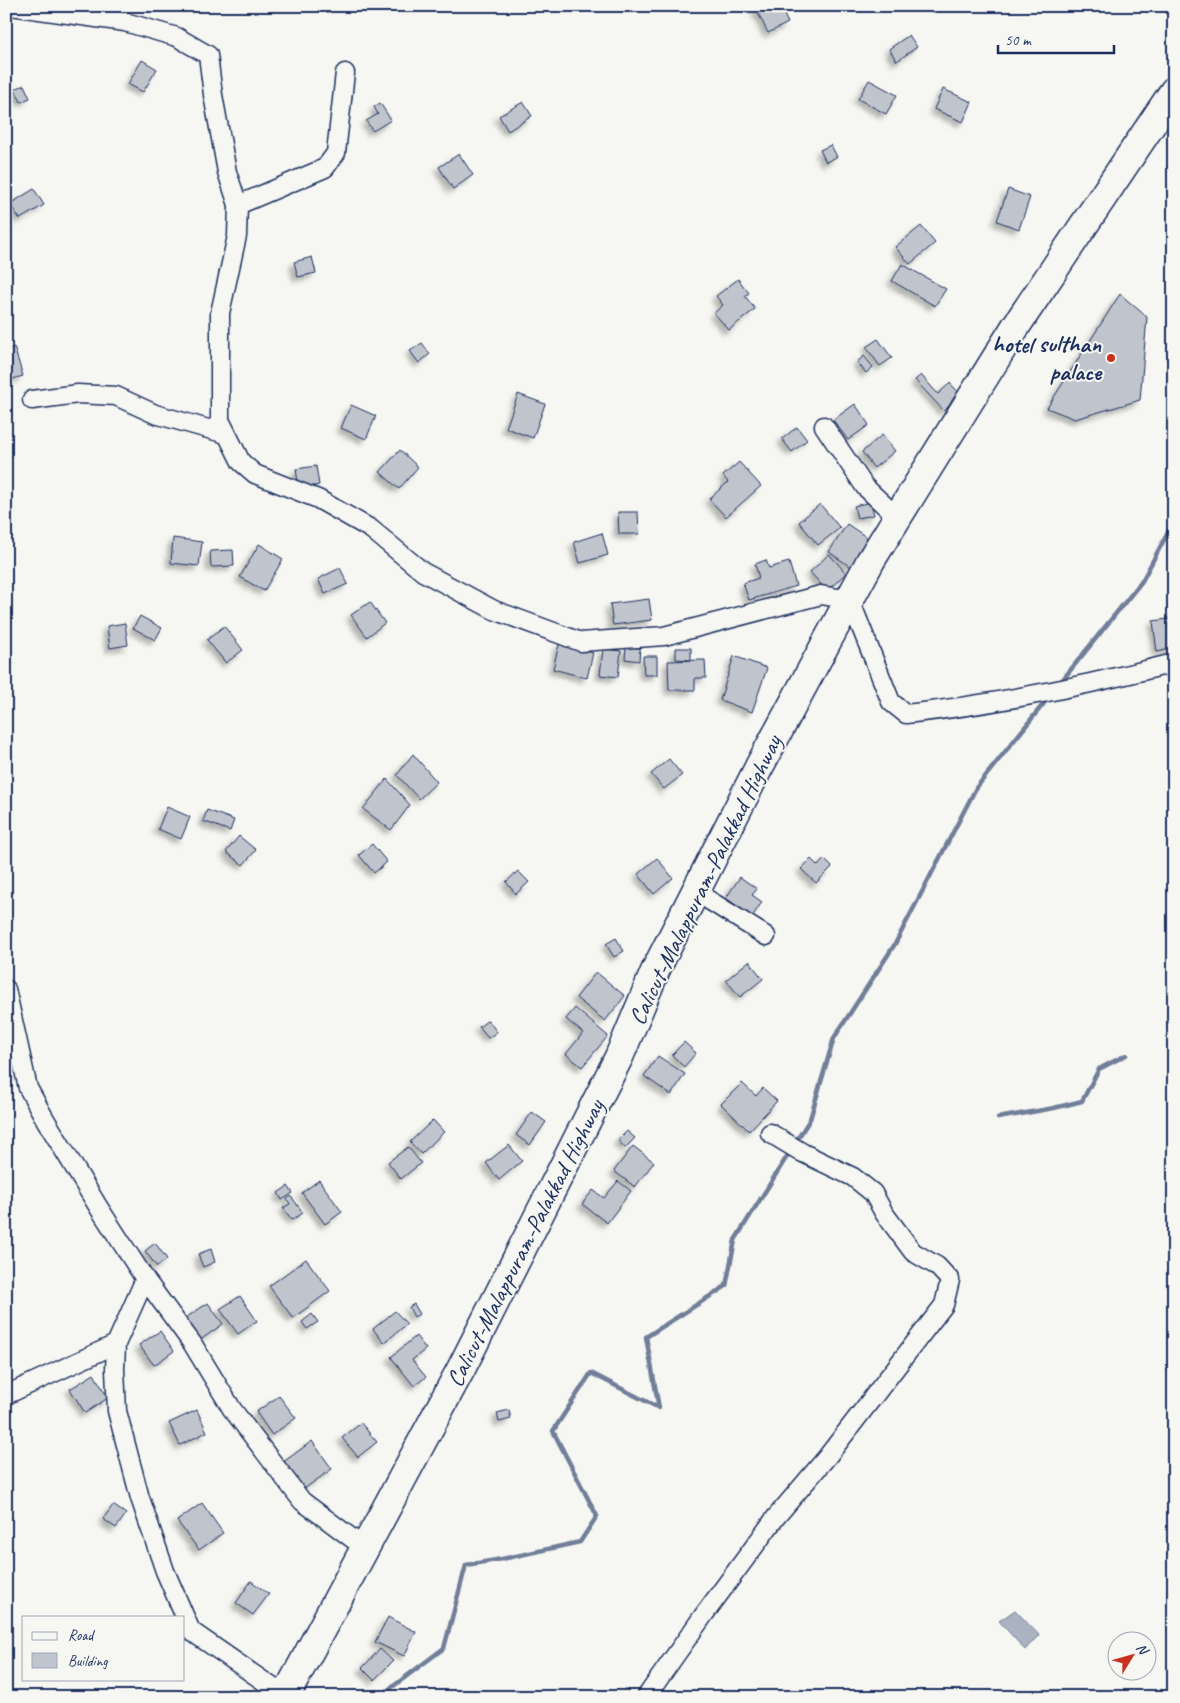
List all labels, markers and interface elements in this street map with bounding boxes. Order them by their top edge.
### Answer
scale bar [998,22,1114,54]
text: 50 m [1005,31,1032,50]
place label: hotel sulthan palace [992,329,1103,387]
marker: hotel sulthan palace [1105,352,1117,364]
street label: Calicut-Malappuram-Palakkad Highway [622,729,789,1030]
street label: Calicut-Malappuram-Palakkad Highway [439,1093,611,1392]
legend [22,1616,185,1680]
text: Road [68,1626,95,1645]
north arrow [1108,1630,1158,1680]
text: N [1133,1640,1153,1659]
text: Building [68,1652,108,1671]

